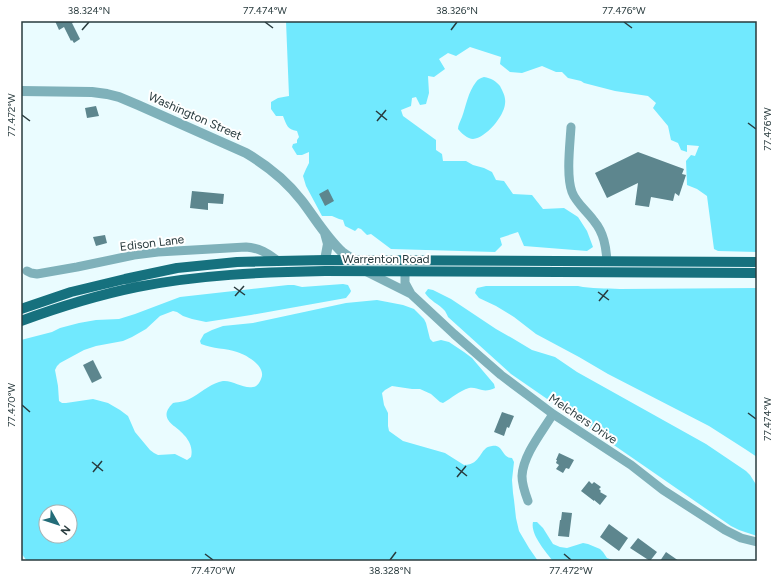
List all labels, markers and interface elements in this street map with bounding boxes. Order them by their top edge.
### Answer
text: 38.324°N [68,4,110,17]
text: 77.474°W [243,4,287,17]
text: 38.326°N [436,4,478,17]
text: 77.476°W [602,4,646,17]
street label: Washington Street [146,89,244,143]
text: 77.472°W [5,93,18,137]
text: 77.476°W [761,107,774,151]
street label: Edison Lane [119,232,185,254]
street label: Warrenton Road [342,252,430,266]
text: 77.470°W [5,383,18,427]
street label: Melchers Drive [546,391,620,447]
text: 77.474°W [761,397,774,441]
north arrow [38,504,78,544]
text: N [58,523,73,537]
text: 77.470°W [191,564,235,577]
text: 38.328°N [369,564,411,577]
text: 77.472°W [549,564,593,577]

